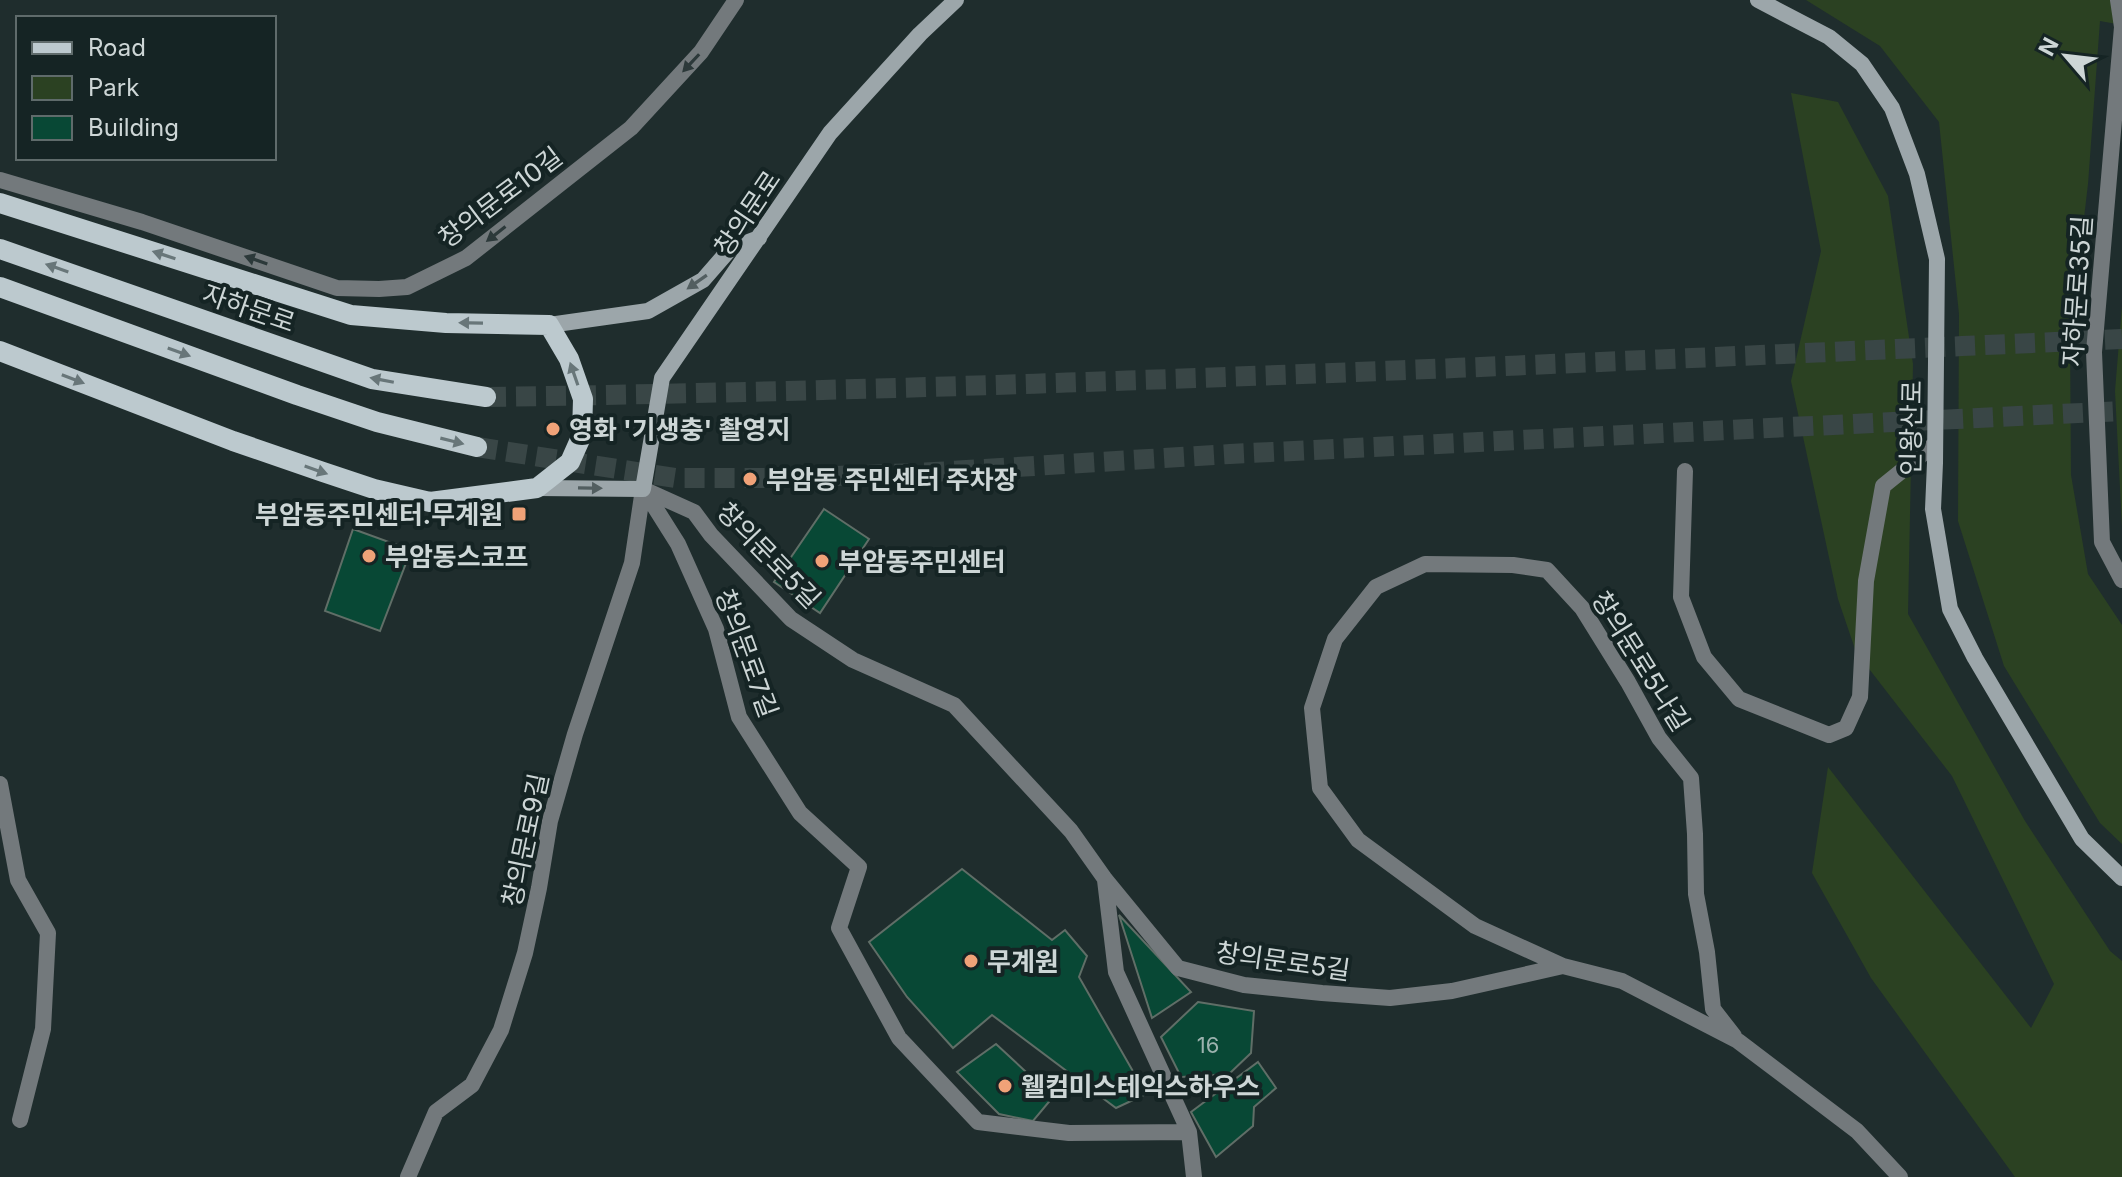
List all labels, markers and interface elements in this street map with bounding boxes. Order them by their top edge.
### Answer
legend [16,16,276,160]
north arrow [2026,16,2106,96]
text: Road [88,33,146,62]
text: N [2033,33,2064,60]
one-way arrow [682,53,700,72]
text: Park [88,73,139,102]
text: Building [88,113,179,142]
street label: 창의문로10길 [432,141,568,253]
street label: 창의문로 [707,165,787,261]
street label: 자하문로35길 [2056,214,2098,368]
one-way arrow [486,225,506,242]
one-way arrow [152,248,176,261]
one-way arrow [243,254,267,266]
one-way arrow [44,262,68,274]
one-way arrow [687,274,708,289]
street label: 자하문로 [199,278,299,338]
one-way arrow [458,317,483,329]
one-way arrow [167,346,191,359]
one-way arrow [567,362,580,386]
one-way arrow [61,373,85,386]
one-way arrow [369,373,394,386]
street label: 인왕산로 [1895,380,1927,476]
place label: 영화 '기생충' 촬영지 [569,414,790,445]
marker: 영화 '기생충' 촬영지 [544,420,562,438]
one-way arrow [440,435,465,447]
one-way arrow [304,464,328,476]
place label: 부암동 주민센터 주차장 [766,464,1018,495]
marker: 부암동 주민센터 주차장 [741,470,759,488]
one-way arrow [578,482,603,494]
street label: 창의문로5길 [711,496,827,614]
place label: 부암동주민센터.무계원 [255,499,503,530]
marker: 부암동주민센터.무계원 [510,505,528,523]
place label: 부암동스코프 [385,541,529,572]
place label: 부암동주민센터 [838,546,1005,577]
marker: 부암동스코프 [360,547,378,565]
marker: 부암동주민센터 [813,552,831,570]
street label: 창의문로7길 [709,585,785,721]
street label: 창의문로5나길 [1586,585,1696,737]
street label: 창의문로9길 [496,770,554,910]
street label: 창의문로5길 [1214,936,1352,986]
place label: 무계원 [987,946,1059,977]
marker: 무계원 [962,952,980,970]
house number: 16 [1197,1032,1219,1058]
place label: 웰컴미스테익스하우스 [1021,1071,1260,1102]
marker: 웰컴미스테익스하우스 [996,1077,1014,1095]

